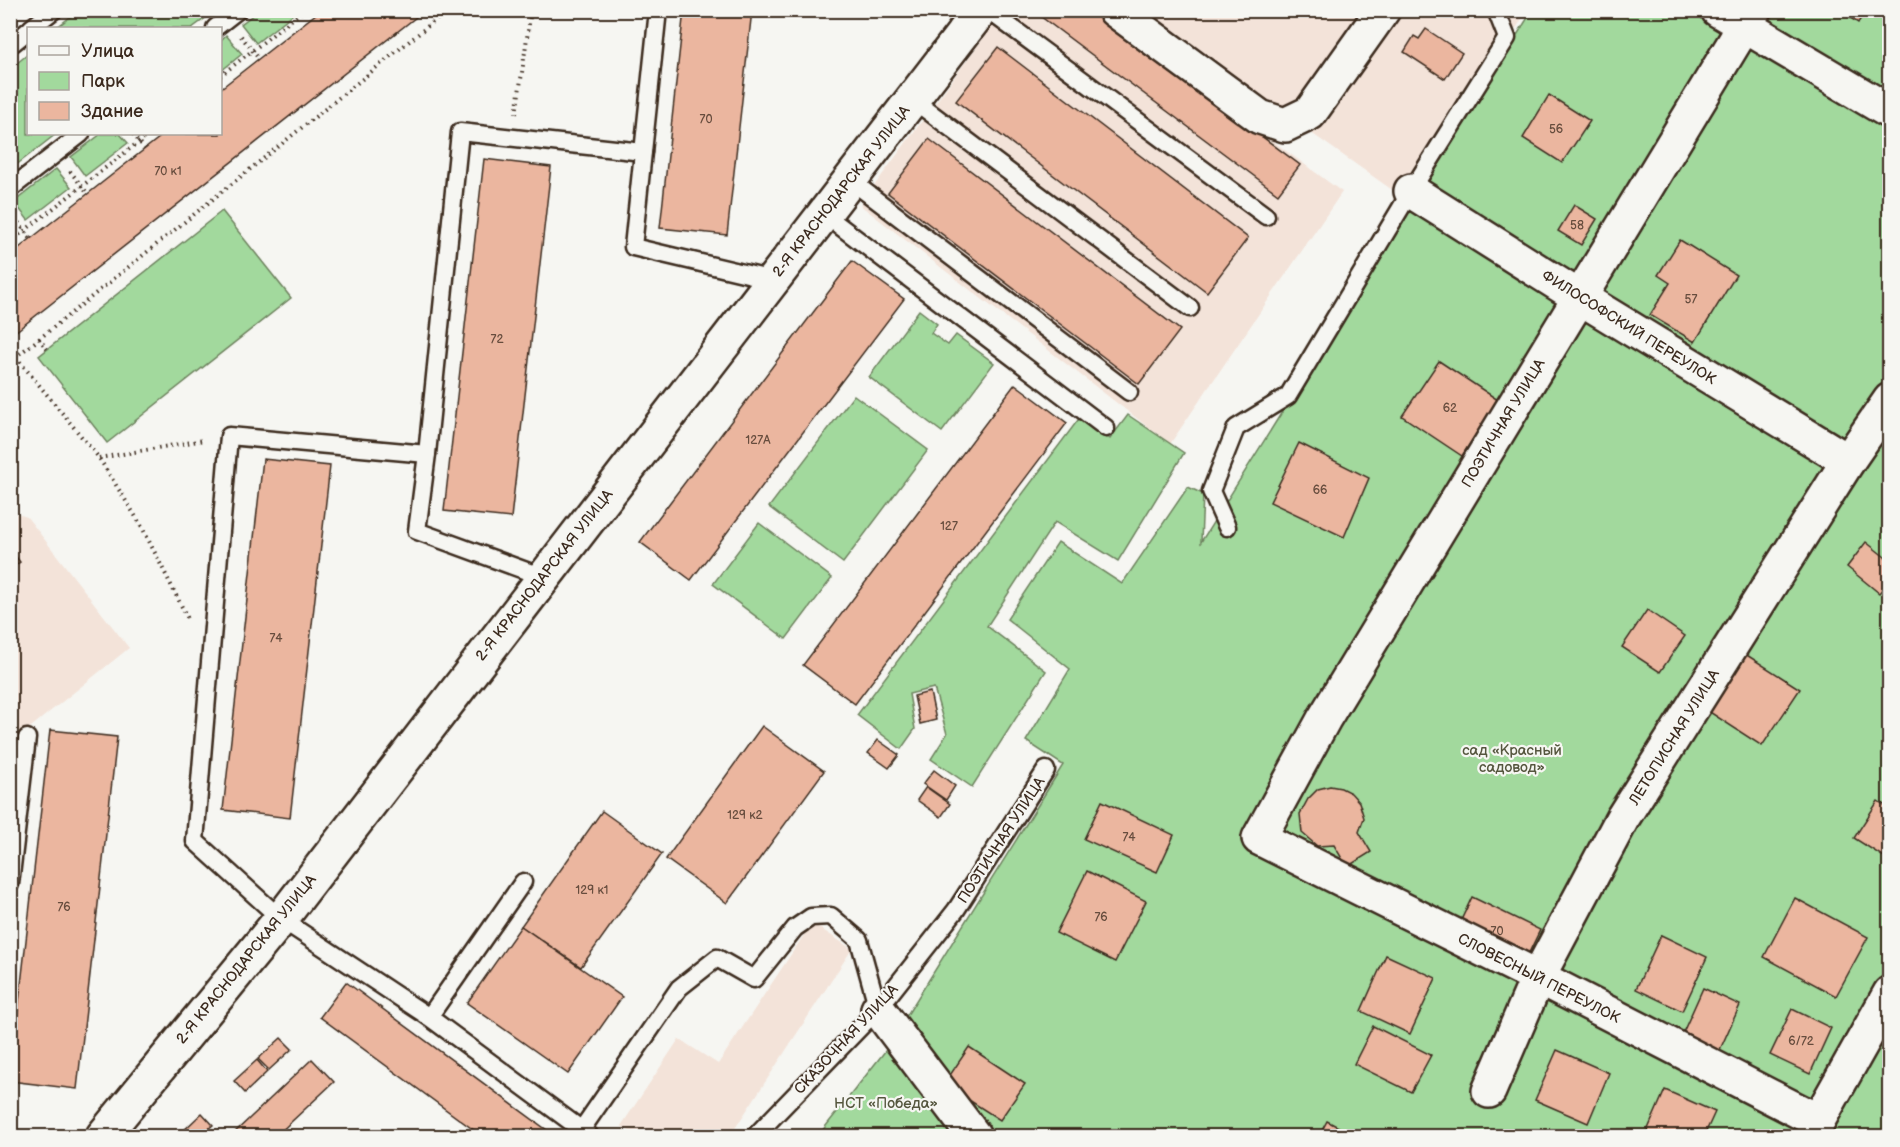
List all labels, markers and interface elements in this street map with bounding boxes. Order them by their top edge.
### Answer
legend [27,27,222,135]
text: Улица [81,41,135,62]
text: Парк [81,71,125,92]
text: Здание [81,101,143,122]
street label: 2-Я КРАСНОДАРСКАЯ УЛИЦА [769,101,915,281]
house number: 70 [700,112,712,127]
house number: 56 [1549,122,1563,137]
house number: 70 к1 [154,164,182,179]
house number: 58 [1570,218,1584,233]
street label: ФИЛОСОФСКИЙ ПЕРЕУЛОК [1538,266,1720,389]
house number: 57 [1685,292,1697,307]
house number: 72 [491,332,503,347]
street label: ПОЭТИЧНАЯ УЛИЦА [1457,355,1550,491]
house number: 62 [1443,401,1457,416]
house number: 127А [746,433,771,448]
house number: 66 [1313,483,1327,498]
street label: 2-Я КРАСНОДАРСКАЯ УЛИЦА [472,485,618,665]
house number: 127 [940,519,958,534]
house number: 74 [269,631,283,646]
street label: ЛЕТОПИСНАЯ УЛИЦА [1624,665,1724,809]
park label: сад «Красный садовод» [1462,741,1562,777]
street label: ПОЭТИЧНАЯ УЛИЦА [953,773,1050,907]
house number: 129 к2 [727,808,763,823]
house number: 74 [1122,830,1136,845]
street label: 2-Я КРАСНОДАРСКАЯ УЛИЦА [172,870,321,1048]
house number: 129 к1 [576,883,608,898]
house number: 76 [57,900,71,915]
house number: 76 [1094,910,1108,925]
house number: 70 [1491,924,1503,939]
street label: СЛОВЕСНЫЙ ПЕРЕУЛОК [1454,929,1623,1028]
street label: СКАЗОЧНАЯ УЛИЦА [790,980,903,1098]
house number: 6/72 [1788,1034,1814,1049]
park label: НСТ «Победа» [834,1094,938,1113]

